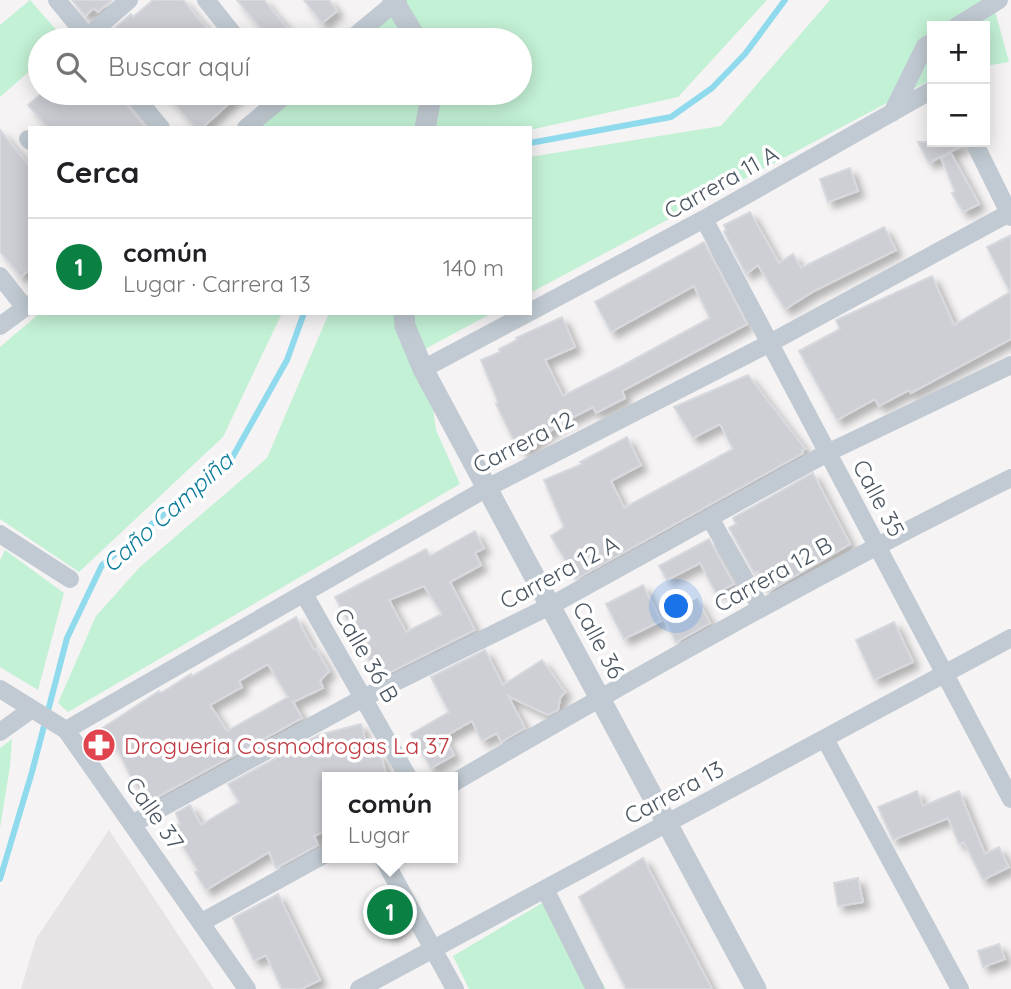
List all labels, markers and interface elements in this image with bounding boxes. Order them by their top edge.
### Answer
map controls [927,21,990,147]
button: + [927,21,990,84]
search box [28,28,532,105]
icon: search [52,48,90,86]
text: Buscar aquí [108,50,250,83]
button: − [927,84,990,147]
street label: Carrera 11 A [659,139,783,225]
text: Cerca [56,153,139,191]
text: común [123,236,207,269]
text: 1 [75,253,83,282]
text: 140 m [443,253,504,282]
text: Lugar · Carrera 13 [123,269,311,298]
street label: Carrera 12 [468,404,578,480]
water label: Caño Campiña [96,445,240,578]
street label: Calle 35 [847,454,911,542]
street label: Carrera 12 A [495,529,623,615]
street label: Carrera 12 B [709,530,837,618]
your location [659,589,693,623]
street label: Calle 36 [567,597,631,683]
street label: Calle 36 B [328,603,406,707]
pharmacy icon: Drogueria Cosmodrogas La 37 [80,726,118,764]
place label: Drogueria Cosmodrogas La 37 [124,731,450,760]
street label: Carrera 13 [619,754,729,830]
street label: Calle 37 [119,771,191,855]
popup [322,772,458,863]
text: común [348,787,432,820]
text: Lugar [348,820,410,849]
pin: 1 [367,886,413,938]

